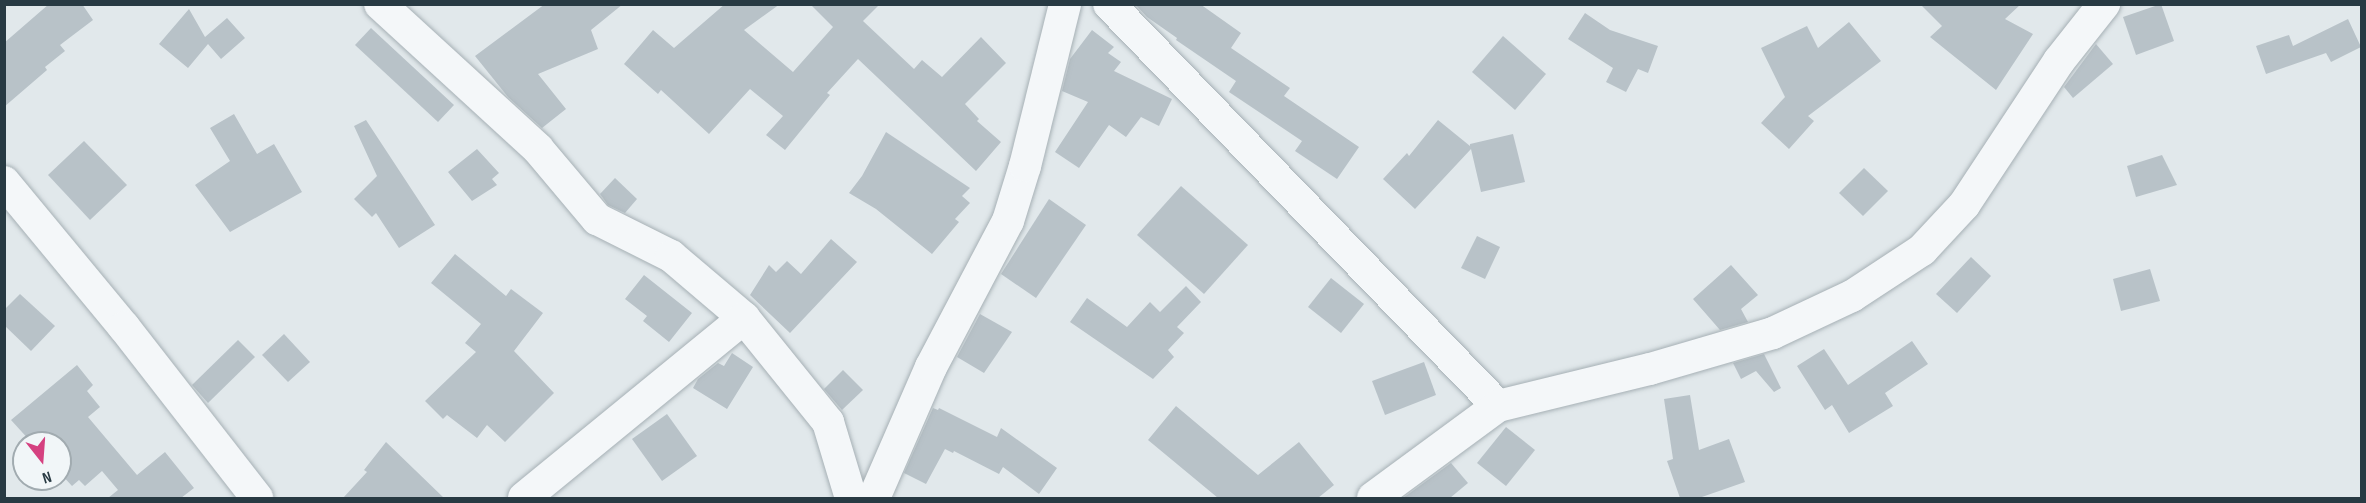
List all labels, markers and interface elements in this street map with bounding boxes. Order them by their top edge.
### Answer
north arrow [12,431,72,491]
text: N [40,466,54,487]

